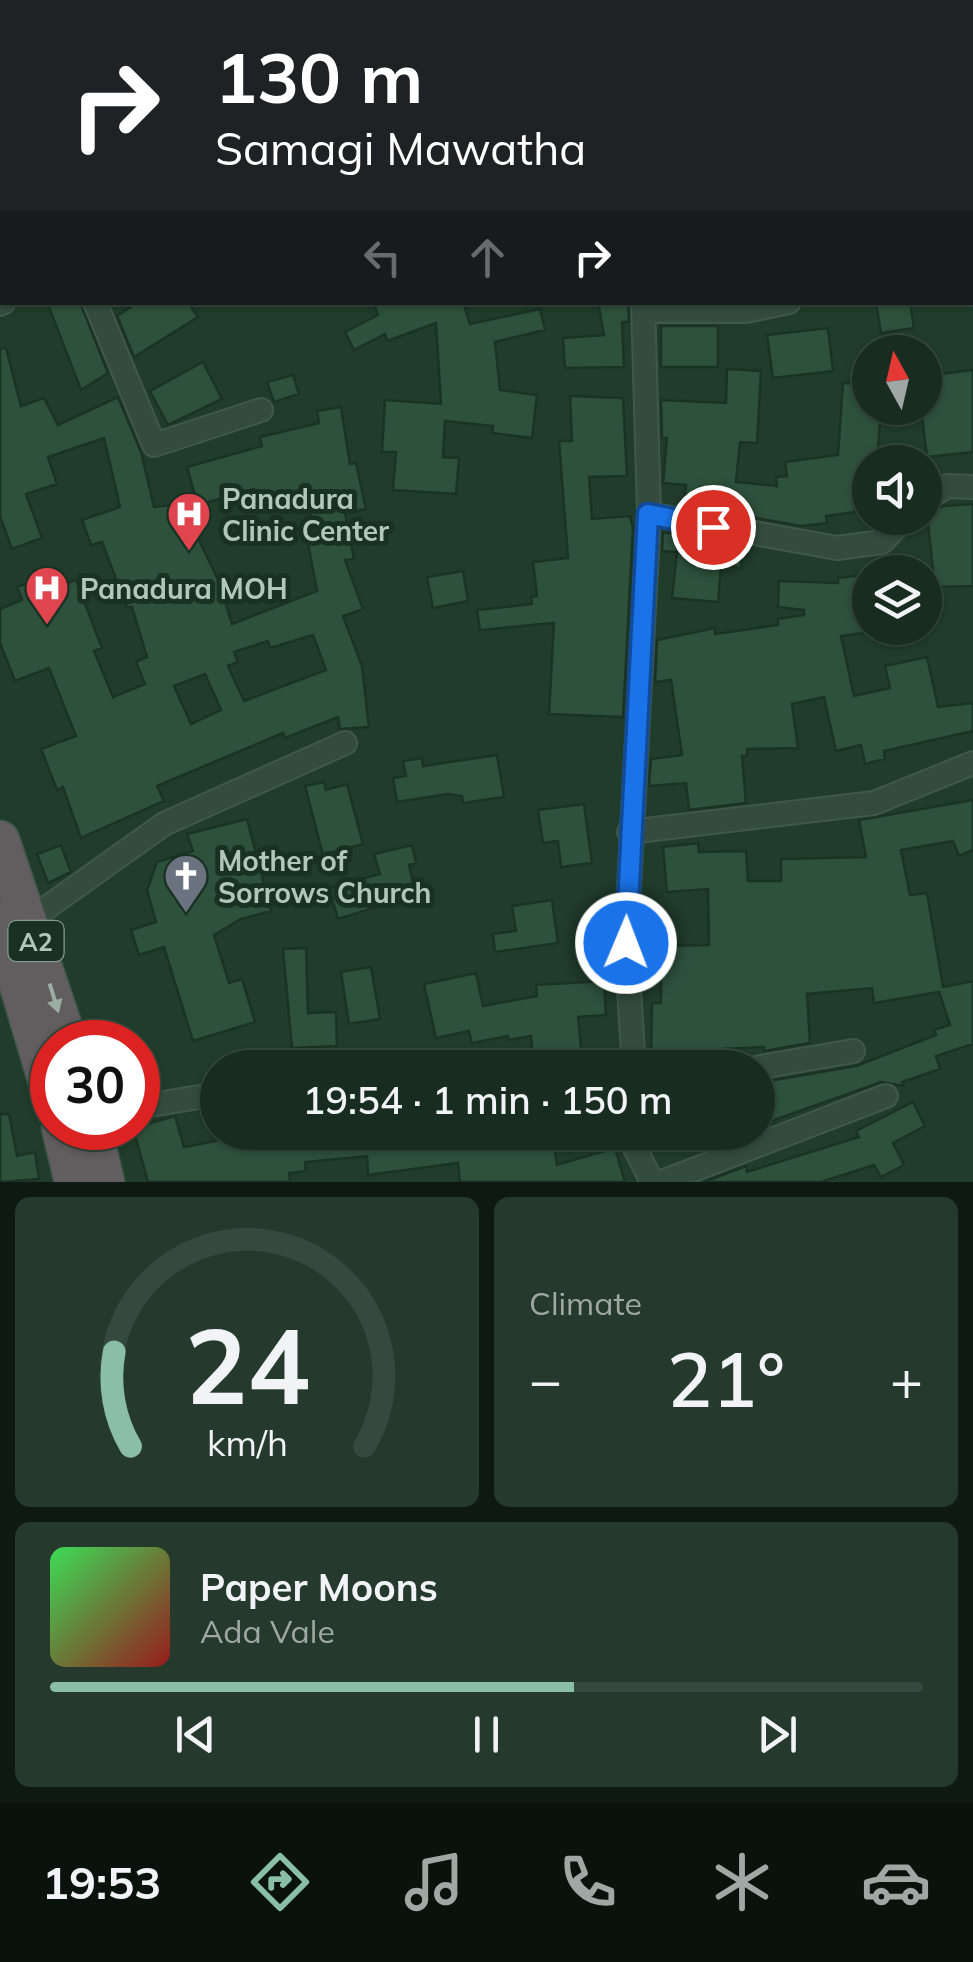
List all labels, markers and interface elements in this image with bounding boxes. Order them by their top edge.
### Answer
text: 130 m [215,33,423,121]
icon: right [50,40,180,170]
text: Samagi Mawatha [215,120,586,176]
icon: left [355,230,410,285]
icon: ahead [460,230,515,285]
icon: right [565,230,620,285]
north arrow [852,335,942,425]
map controls [852,335,942,645]
button: sound [852,445,942,535]
place label: Panadura Clinic Center [222,481,389,548]
pin [671,485,756,570]
hospital icon: Panadura Clinic Center [166,491,212,552]
icon: arrive [686,500,741,555]
button: layers [852,555,942,645]
hospital icon: Panadura MOH [24,565,70,626]
place label: Panadura MOH [80,571,288,606]
place label: Mother of Sorrows Church [218,843,431,910]
church icon: Mother of Sorrows Church [163,853,209,914]
position arrow [574,891,678,995]
road number: A2 [8,921,64,961]
one-way arrow [48,984,63,1014]
speed limit sign: 30 [30,1020,160,1150]
text: 19:54 · 1 min · 150 m [302,1076,673,1124]
text: Climate [529,1283,642,1323]
text: 24 [185,1299,309,1430]
text: 21° [667,1332,785,1426]
text: − [529,1345,562,1414]
text: + [890,1345,923,1414]
text: km/h [207,1420,287,1465]
text: Paper Moons [200,1563,438,1611]
text: Ada Vale [200,1611,335,1651]
icon: previous [168,1707,223,1762]
icon: pause [459,1707,514,1762]
icon: next [750,1707,805,1762]
icon: directions [245,1847,315,1917]
icon: music [399,1847,469,1917]
icon: phone [553,1847,623,1917]
icon: climate [707,1847,777,1917]
icon: car [861,1847,931,1917]
text: 19:53 [42,1854,161,1910]

